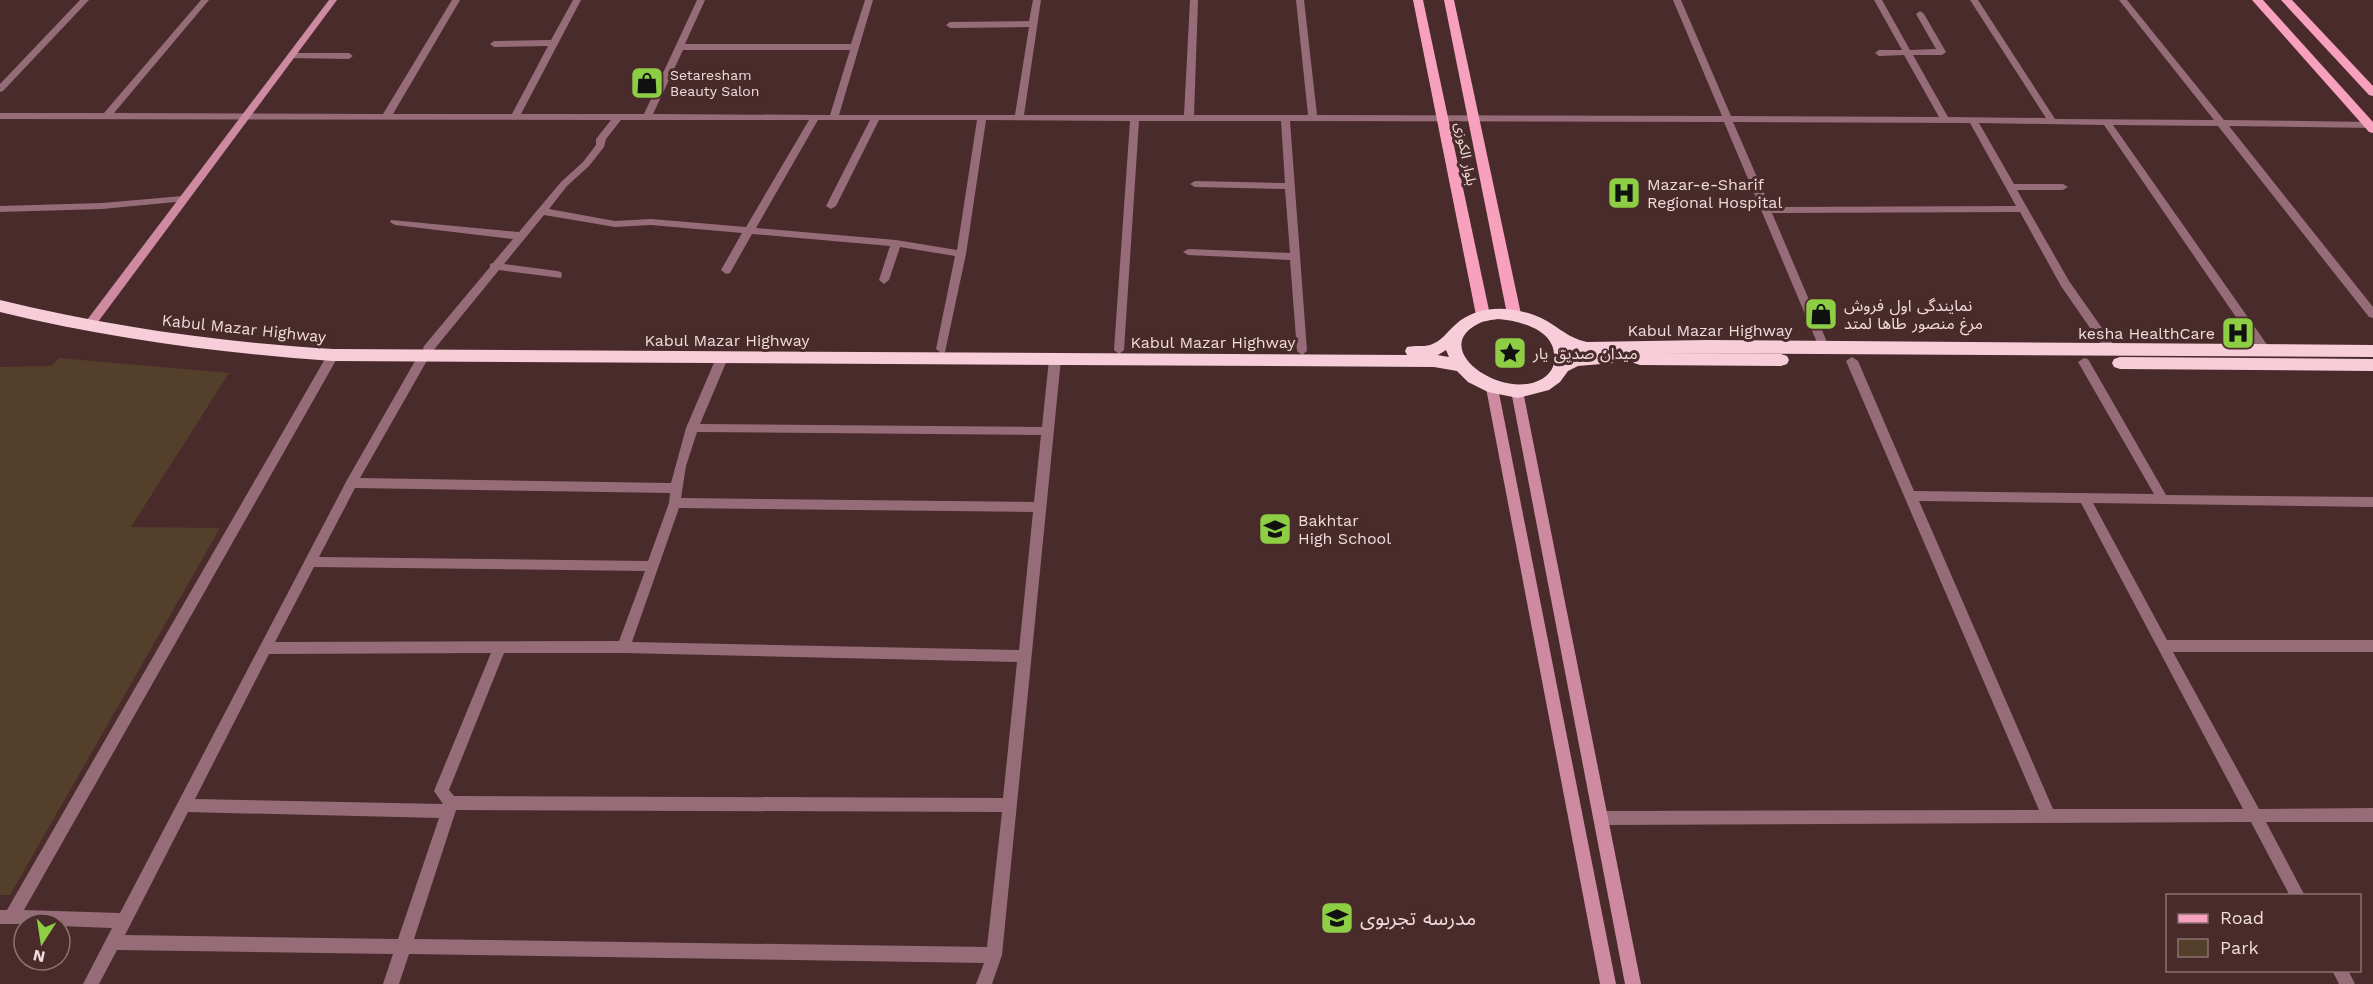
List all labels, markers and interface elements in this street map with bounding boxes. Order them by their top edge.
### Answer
shop icon: Setaresham Beauty Salon [629,65,665,101]
place label: Setaresham Beauty Salon [670,67,759,99]
street label: بلوار الکوزی [1451,121,1480,187]
hospital icon: Mazar-e-Sharif Regional Hospital [1606,175,1642,211]
place label: Mazar-e-Sharif Regional Hospital [1647,175,1782,212]
shop icon: نمایندگی اول فروش مرغ منصور طاها لمتد [1803,296,1839,332]
place label: نمایندگی اول فروش مرغ منصور طاها لمتد [1844,296,1983,336]
street label: Kabul Mazar Highway [161,310,328,347]
hospital icon: kesha HealthCare [2220,315,2256,351]
street label: Kabul Mazar Highway [1627,321,1793,340]
place label: kesha HealthCare [2078,324,2215,343]
street label: Kabul Mazar Highway [644,331,810,350]
street label: Kabul Mazar Highway [1130,333,1296,352]
place icon: میدان صدیق یار [1492,335,1528,371]
place label: میدان صدیق یار [1532,344,1638,364]
school or university icon: Bakhtar High School [1257,511,1293,547]
place label: Bakhtar High School [1298,511,1391,548]
legend [2166,894,2361,972]
school or university icon: مدرسه تجربوى [1319,900,1355,936]
place label: مدرسه تجربوى [1360,906,1476,930]
text: Road [2220,907,2264,928]
north arrow [12,912,72,972]
text: Park [2220,937,2259,958]
text: N [31,946,47,967]

